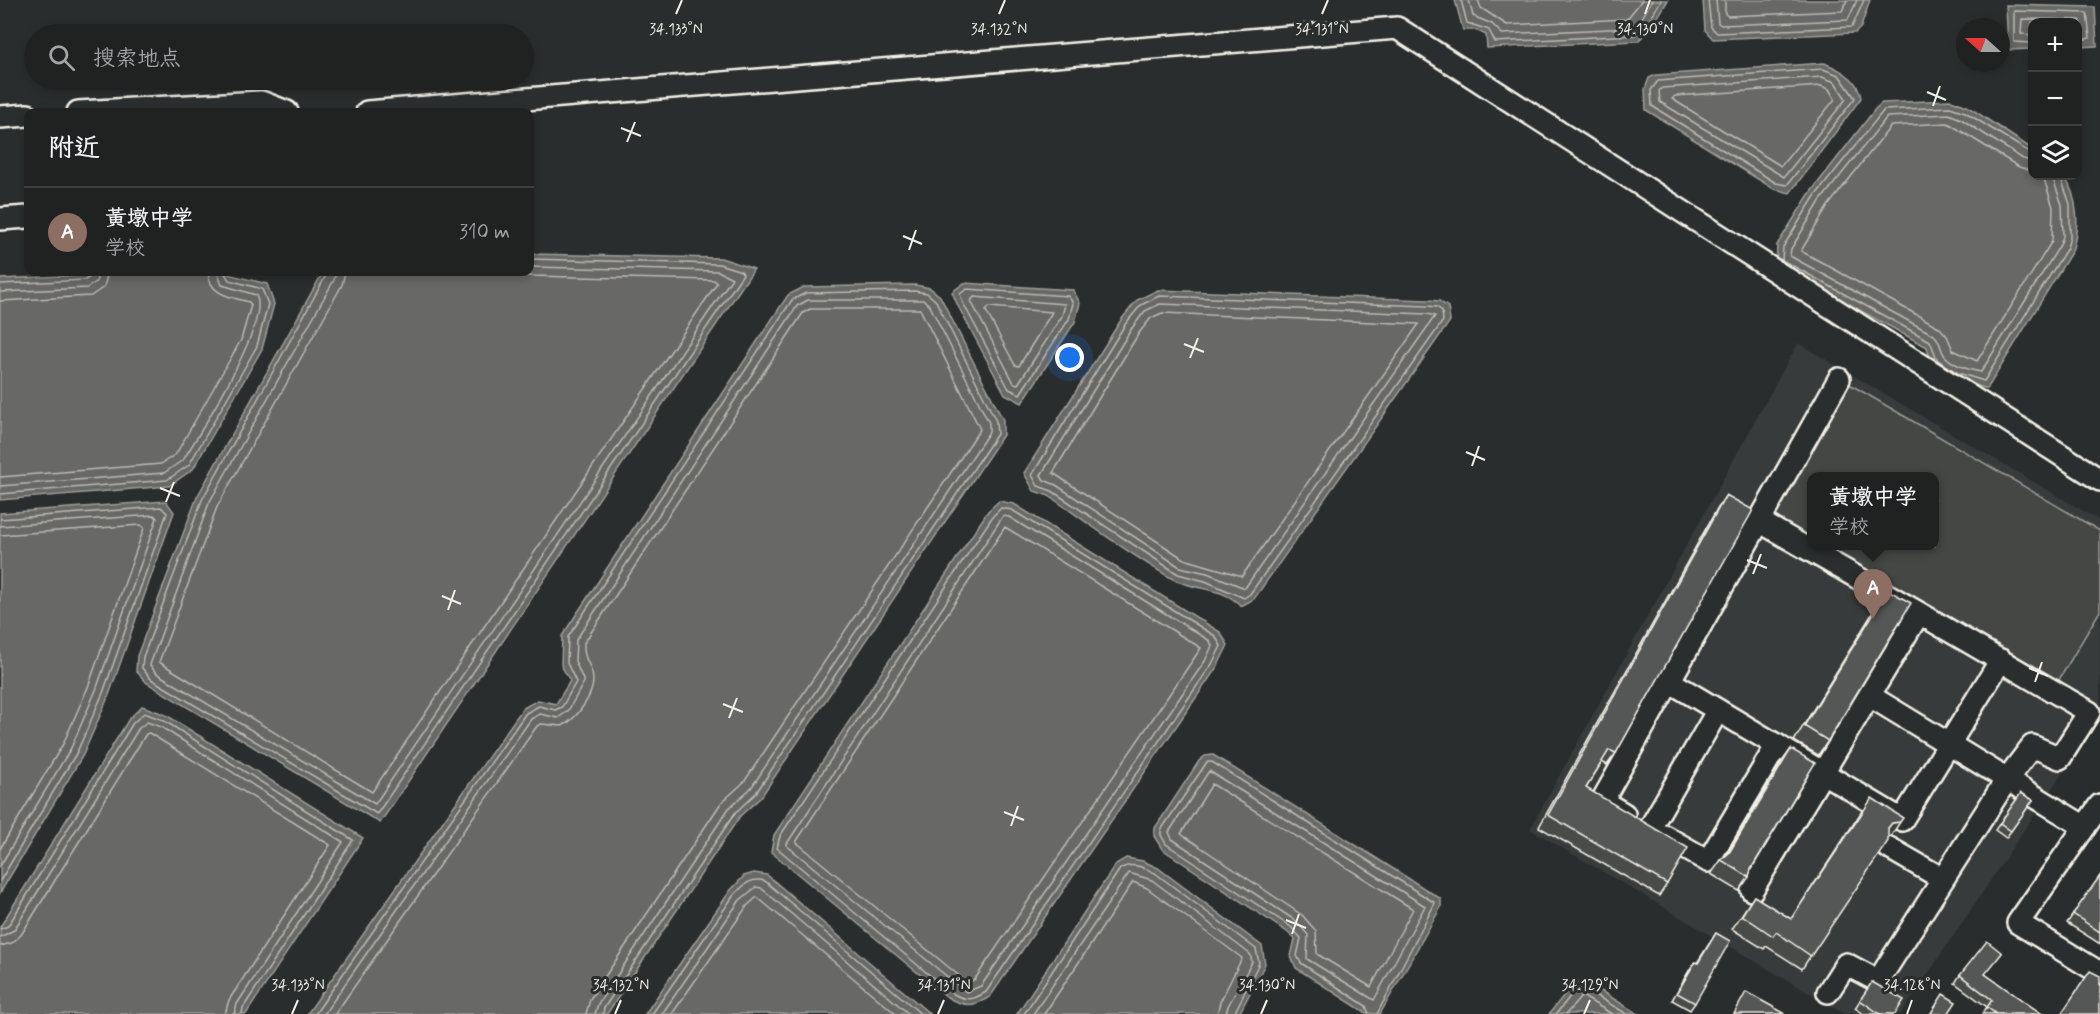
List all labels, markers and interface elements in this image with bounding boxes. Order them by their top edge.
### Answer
north arrow [1956,18,2010,72]
map controls [2028,18,2082,180]
button: + [2028,18,2082,72]
text: 34.133°N [649,20,703,40]
text: 34.132°N [971,20,1027,40]
text: 34.131°N [1295,20,1349,40]
text: 34.130°N [1617,20,1673,40]
search box [24,24,534,90]
icon: search [45,41,78,74]
text: 搜索地点 [93,45,181,73]
button: − [2028,72,2082,126]
button: layers [2028,126,2082,180]
text: 附近 [48,132,100,166]
text: 黄墩中学 [105,205,193,233]
text: A [61,219,74,246]
text: 310 m [459,219,510,246]
text: 学校 [105,235,145,262]
your location [1055,343,1084,372]
popup [1807,472,1939,550]
text: 黄墩中学 [1829,484,1917,512]
text: 学校 [1829,514,1869,541]
pin: A [1854,570,1892,619]
text: 34.133°N [271,976,325,996]
text: 34.132°N [593,976,649,996]
text: 34.131°N [917,976,971,996]
text: 34.130°N [1239,976,1295,996]
text: 34.129°N [1562,976,1619,996]
text: 34.128°N [1883,976,1941,996]

